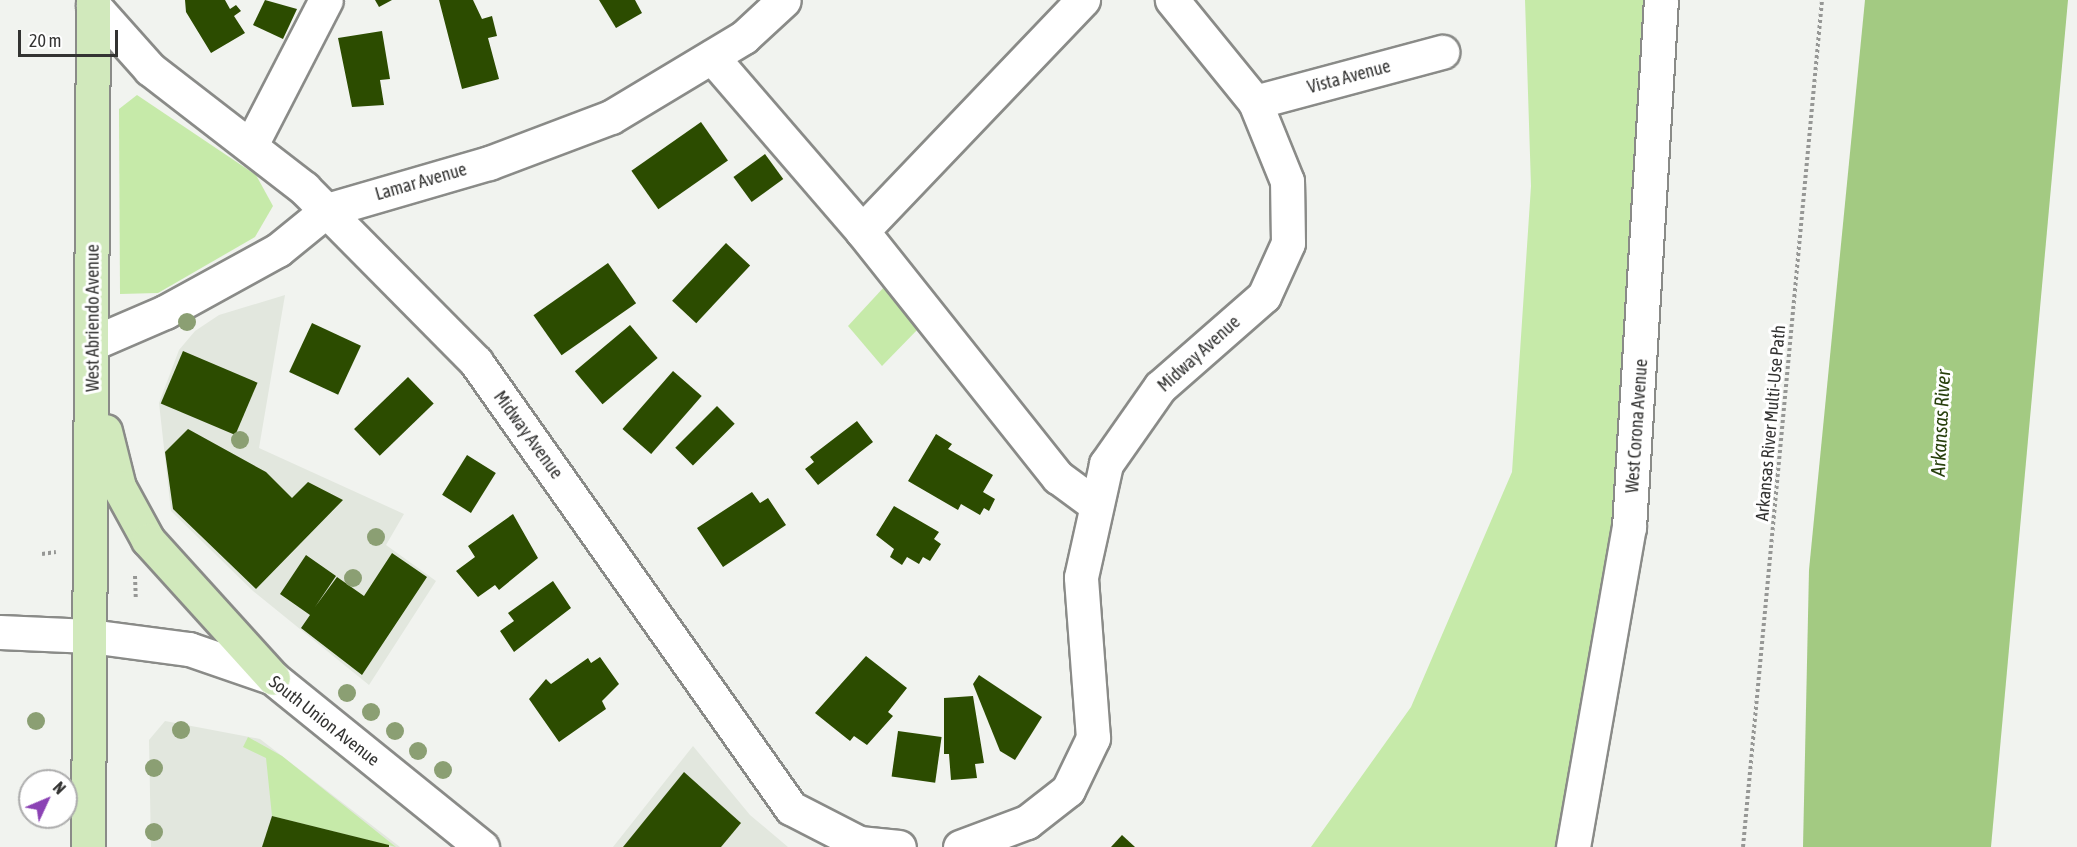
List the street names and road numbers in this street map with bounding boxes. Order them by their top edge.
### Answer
street label: Vista Avenue [1305,56,1393,98]
street label: Lamar Avenue [373,159,469,205]
street label: West Abriendo Avenue [82,244,104,392]
street label: Midway Avenue [1153,311,1245,397]
street label: Arkansas River Multi-Use Path [1752,324,1790,522]
street label: West Corona Avenue [1622,358,1652,494]
street label: Midway Avenue [489,387,567,483]
street label: South Union Avenue [265,671,383,771]

